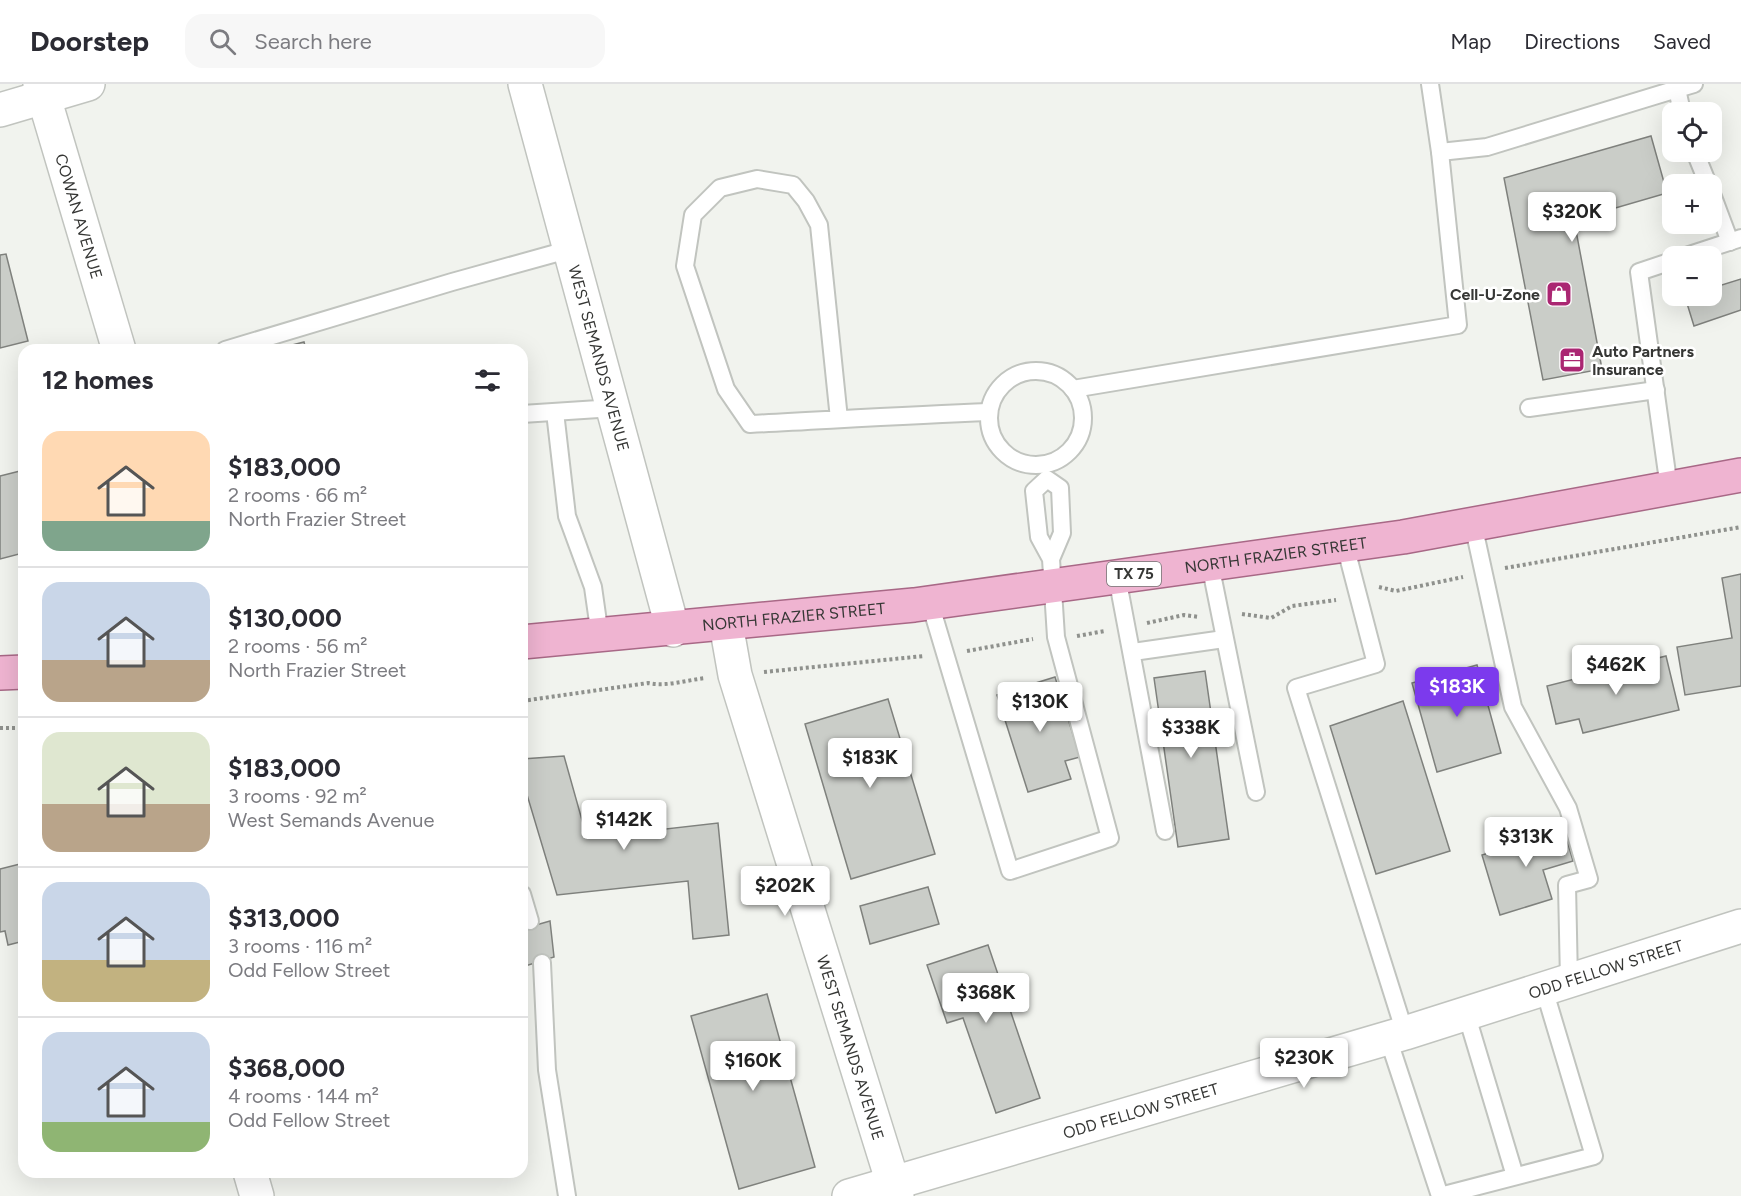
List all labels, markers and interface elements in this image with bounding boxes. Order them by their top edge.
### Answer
search box [185,14,605,68]
text: Doorstep [30,24,149,58]
icon: search [206,25,239,58]
text: Search here [254,28,372,55]
text: Map [1450,29,1491,54]
text: Directions [1524,29,1620,54]
text: Saved [1653,29,1711,54]
map controls [1662,102,1722,306]
button: locate [1662,102,1722,162]
street label: COWAN AVENUE [52,151,107,281]
button: + [1662,174,1722,234]
pin: $320K [1530,192,1614,243]
text: $320K [1542,199,1602,223]
button: − [1662,246,1722,306]
street label: WEST SEMANDS AVENUE [565,263,634,453]
shop icon: Cell-U-Zone [1544,279,1574,309]
place label: Cell-U-Zone [1450,285,1540,304]
place label: Auto Partners Insurance [1592,342,1694,379]
office icon: Auto Partners Insurance [1557,345,1587,375]
text: 12 homes [42,364,153,396]
icon: filters [471,364,504,397]
text: $183,000 [228,451,341,483]
icon: home [90,455,162,527]
text: 2 rooms · 66 m² [228,483,367,507]
text: North Frazier Street [228,507,406,531]
street label: NORTH FRAZIER STREET [1183,533,1368,577]
road number: TX 75 [1107,562,1161,586]
street label: NORTH FRAZIER STREET [701,598,886,634]
text: $130,000 [228,602,342,634]
icon: home [90,606,162,678]
text: 2 rooms · 56 m² [228,634,367,658]
pin: $462K [1574,645,1658,696]
text: $462K [1586,652,1646,676]
text: North Frazier Street [228,658,406,682]
pin: $183K [1415,667,1499,718]
text: $183K [1429,674,1485,698]
pin: $130K [998,682,1082,733]
text: $130K [1012,689,1068,713]
pin: $338K [1149,708,1233,759]
text: $338K [1162,715,1220,739]
pin: $183K [828,738,912,789]
text: $183K [842,745,898,769]
text: $183,000 [228,752,341,784]
icon: home [90,756,162,828]
text: 3 rooms · 92 m² [228,784,367,808]
pin: $142K [582,800,666,851]
text: $142K [595,807,653,831]
text: West Semands Avenue [228,808,434,832]
pin: $313K [1484,817,1568,868]
text: $313K [1498,824,1554,848]
pin: $202K [743,866,827,917]
text: $202K [755,873,815,897]
text: $313,000 [228,902,340,934]
icon: home [90,906,162,978]
text: 3 rooms · 116 m² [228,934,372,958]
street label: ODD FELLOW STREET [1526,936,1685,1003]
street label: WEST SEMANDS AVENUE [813,953,888,1142]
text: Odd Fellow Street [228,958,390,982]
pin: $368K [944,973,1028,1024]
text: $368K [956,980,1016,1004]
pin: $230K [1262,1038,1346,1089]
pin: $160K [711,1041,795,1092]
text: $230K [1274,1045,1334,1069]
text: $160K [724,1048,782,1072]
text: $368,000 [228,1052,345,1084]
icon: home [90,1056,162,1128]
street label: ODD FELLOW STREET [1061,1079,1221,1142]
text: 4 rooms · 144 m² [228,1084,379,1108]
text: Odd Fellow Street [228,1108,390,1132]

